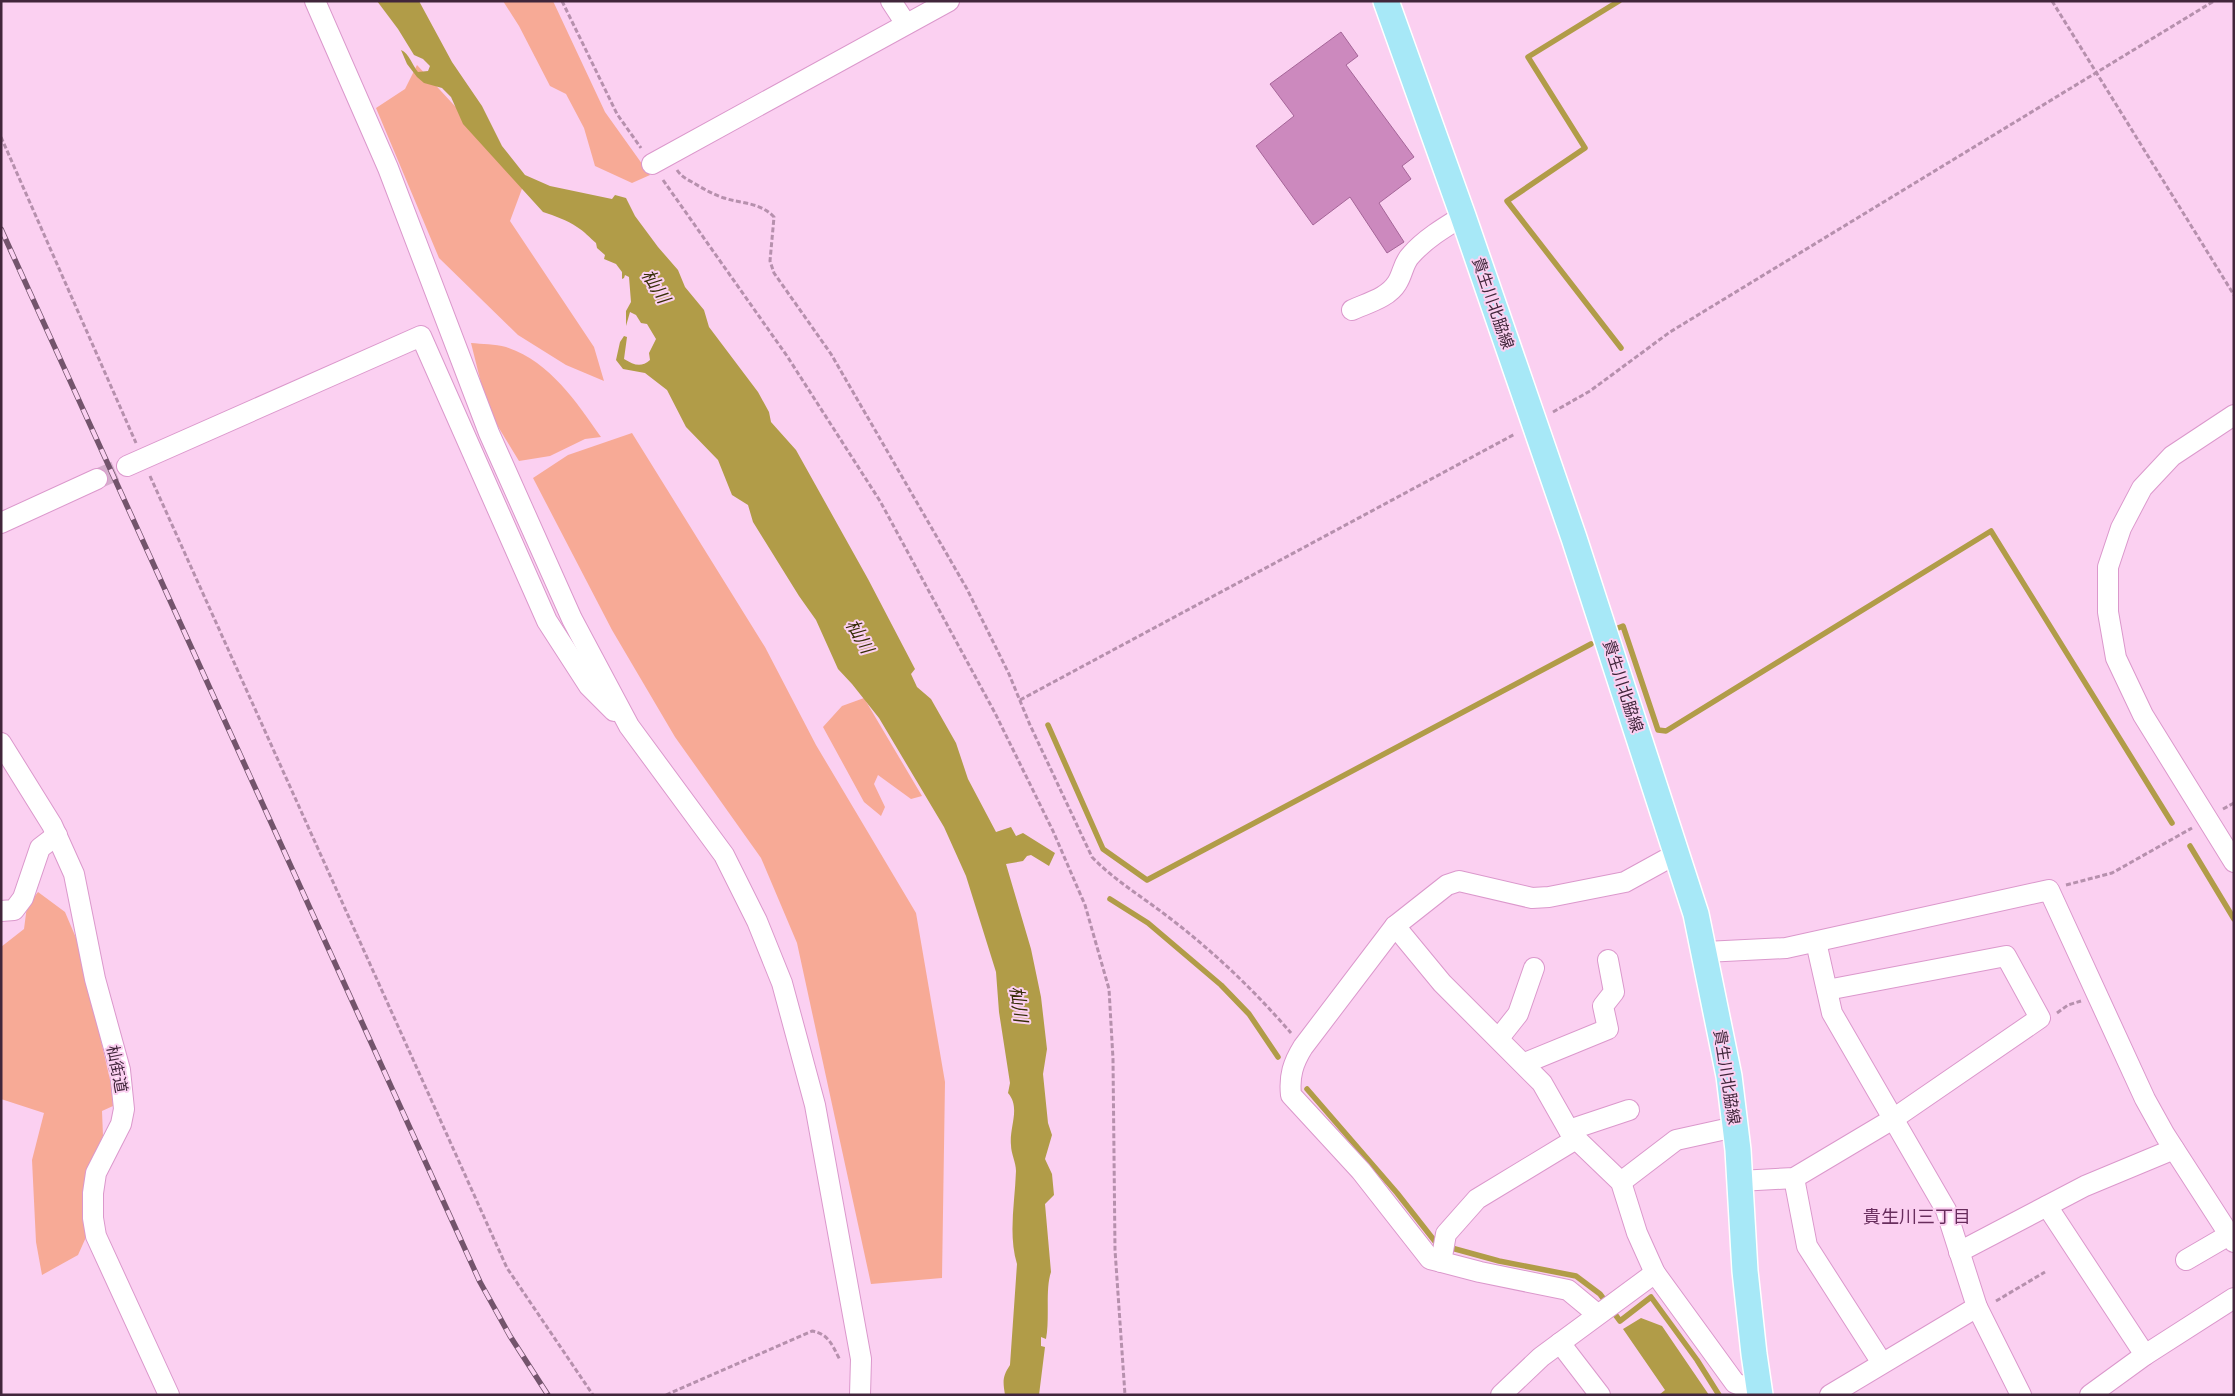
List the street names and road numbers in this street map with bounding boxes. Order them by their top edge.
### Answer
street label: 貴生川北脇線 [1468,255,1518,351]
street label: 貴生川北脇線 [1599,637,1647,735]
street label: 貴生川北脇線 [1710,1028,1744,1126]
street label: 杣街道 [103,1044,131,1094]

